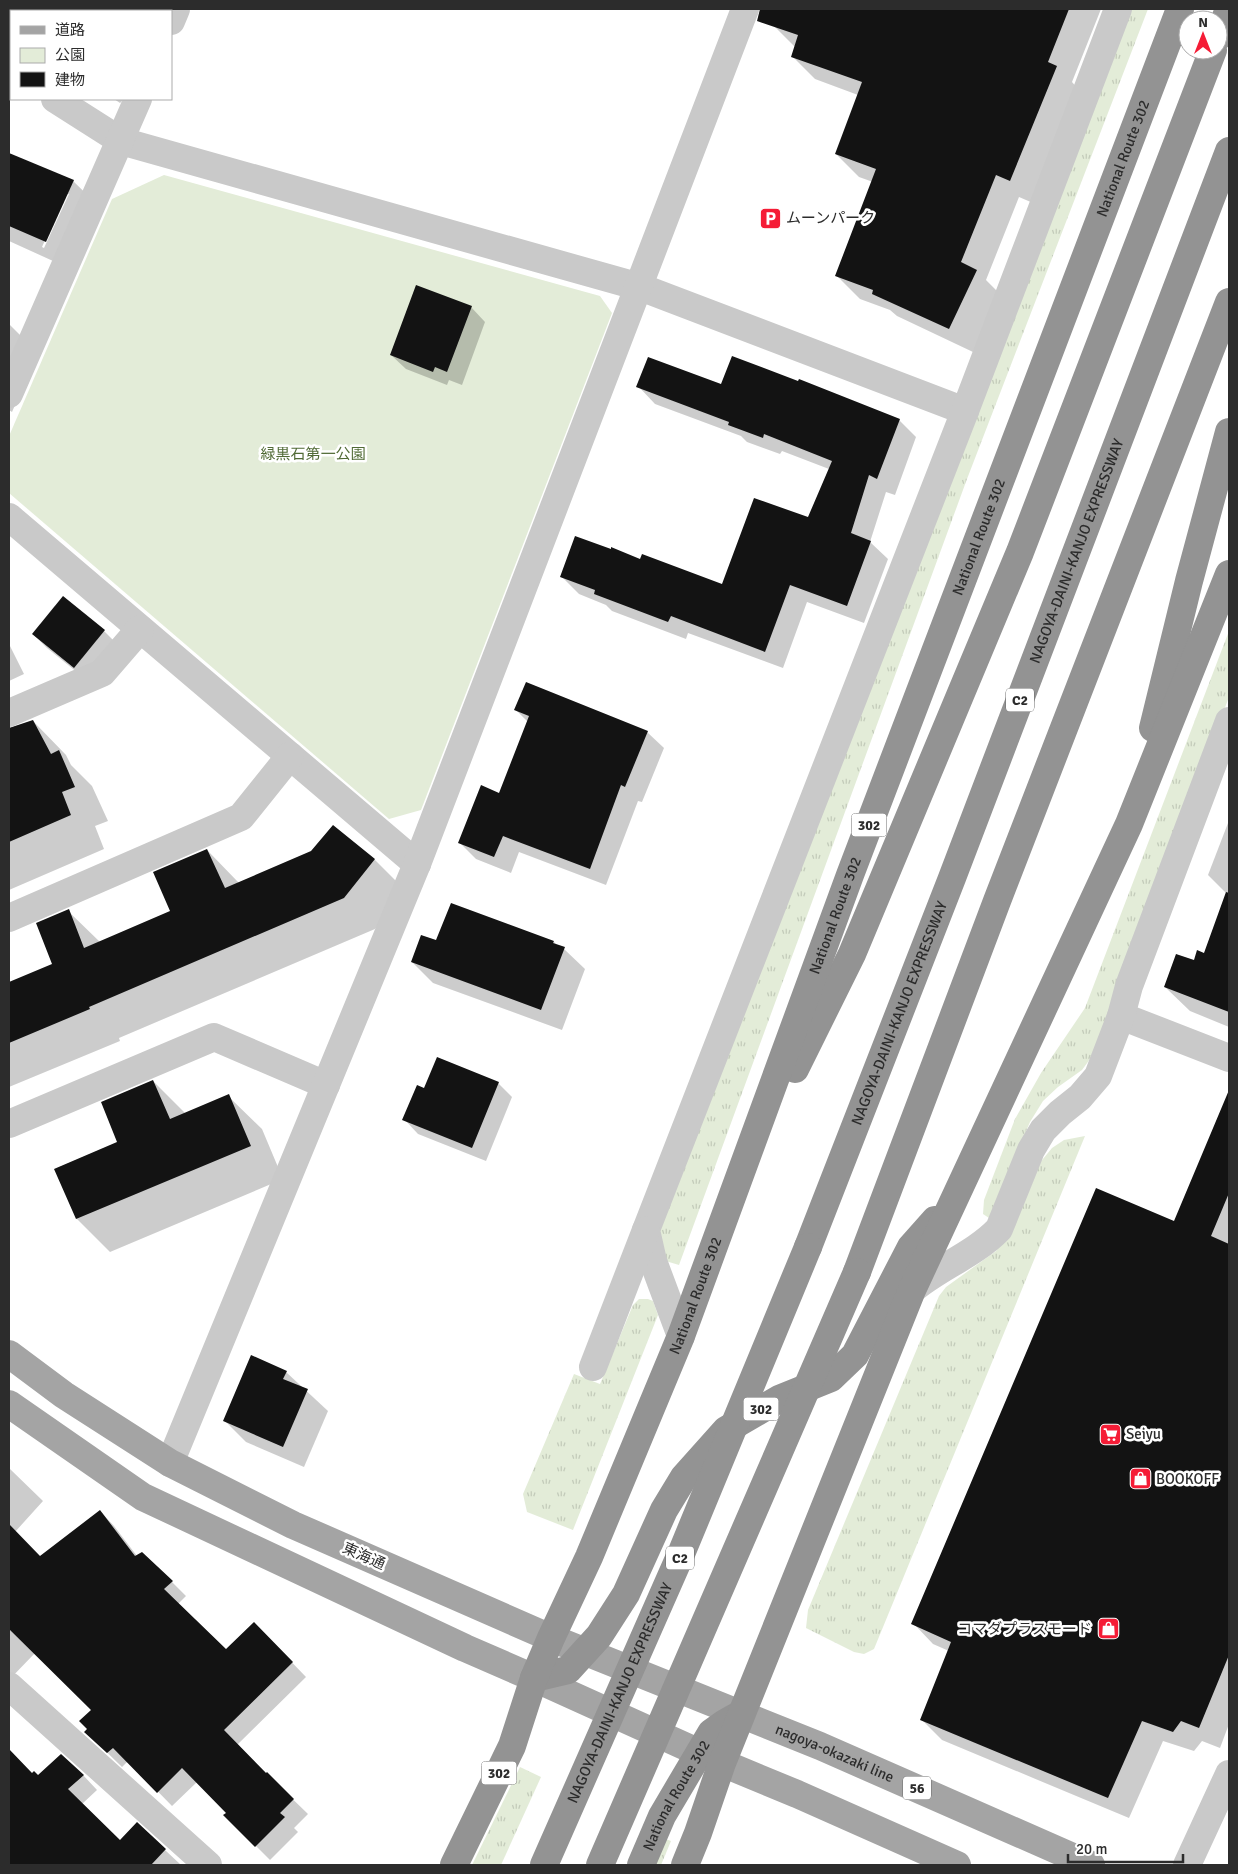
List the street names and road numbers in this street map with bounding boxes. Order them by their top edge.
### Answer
street label: National Route 302 [1093,97,1153,219]
street label: NAGOYA-DAINI-KANJO EXPRESSWAY [1026,436,1128,666]
street label: National Route 302 [948,476,1009,598]
road number: C2 [1006,688,1034,712]
road number: 302 [852,814,886,836]
street label: National Route 302 [805,854,865,977]
street label: NAGOYA-DAINI-KANJO EXPRESSWAY [847,898,951,1128]
street label: National Route 302 [665,1235,725,1357]
road number: 302 [744,1398,778,1420]
street label: 東海通 [340,1539,388,1573]
road number: C2 [666,1546,694,1570]
street label: NAGOYA-DAINI-KANJO EXPRESSWAY [563,1580,676,1806]
street label: nagoya-okazaki line [773,1720,897,1786]
street label: National Route 302 [639,1737,714,1854]
road number: 302 [482,1762,516,1785]
road number: 56 [903,1776,931,1800]

